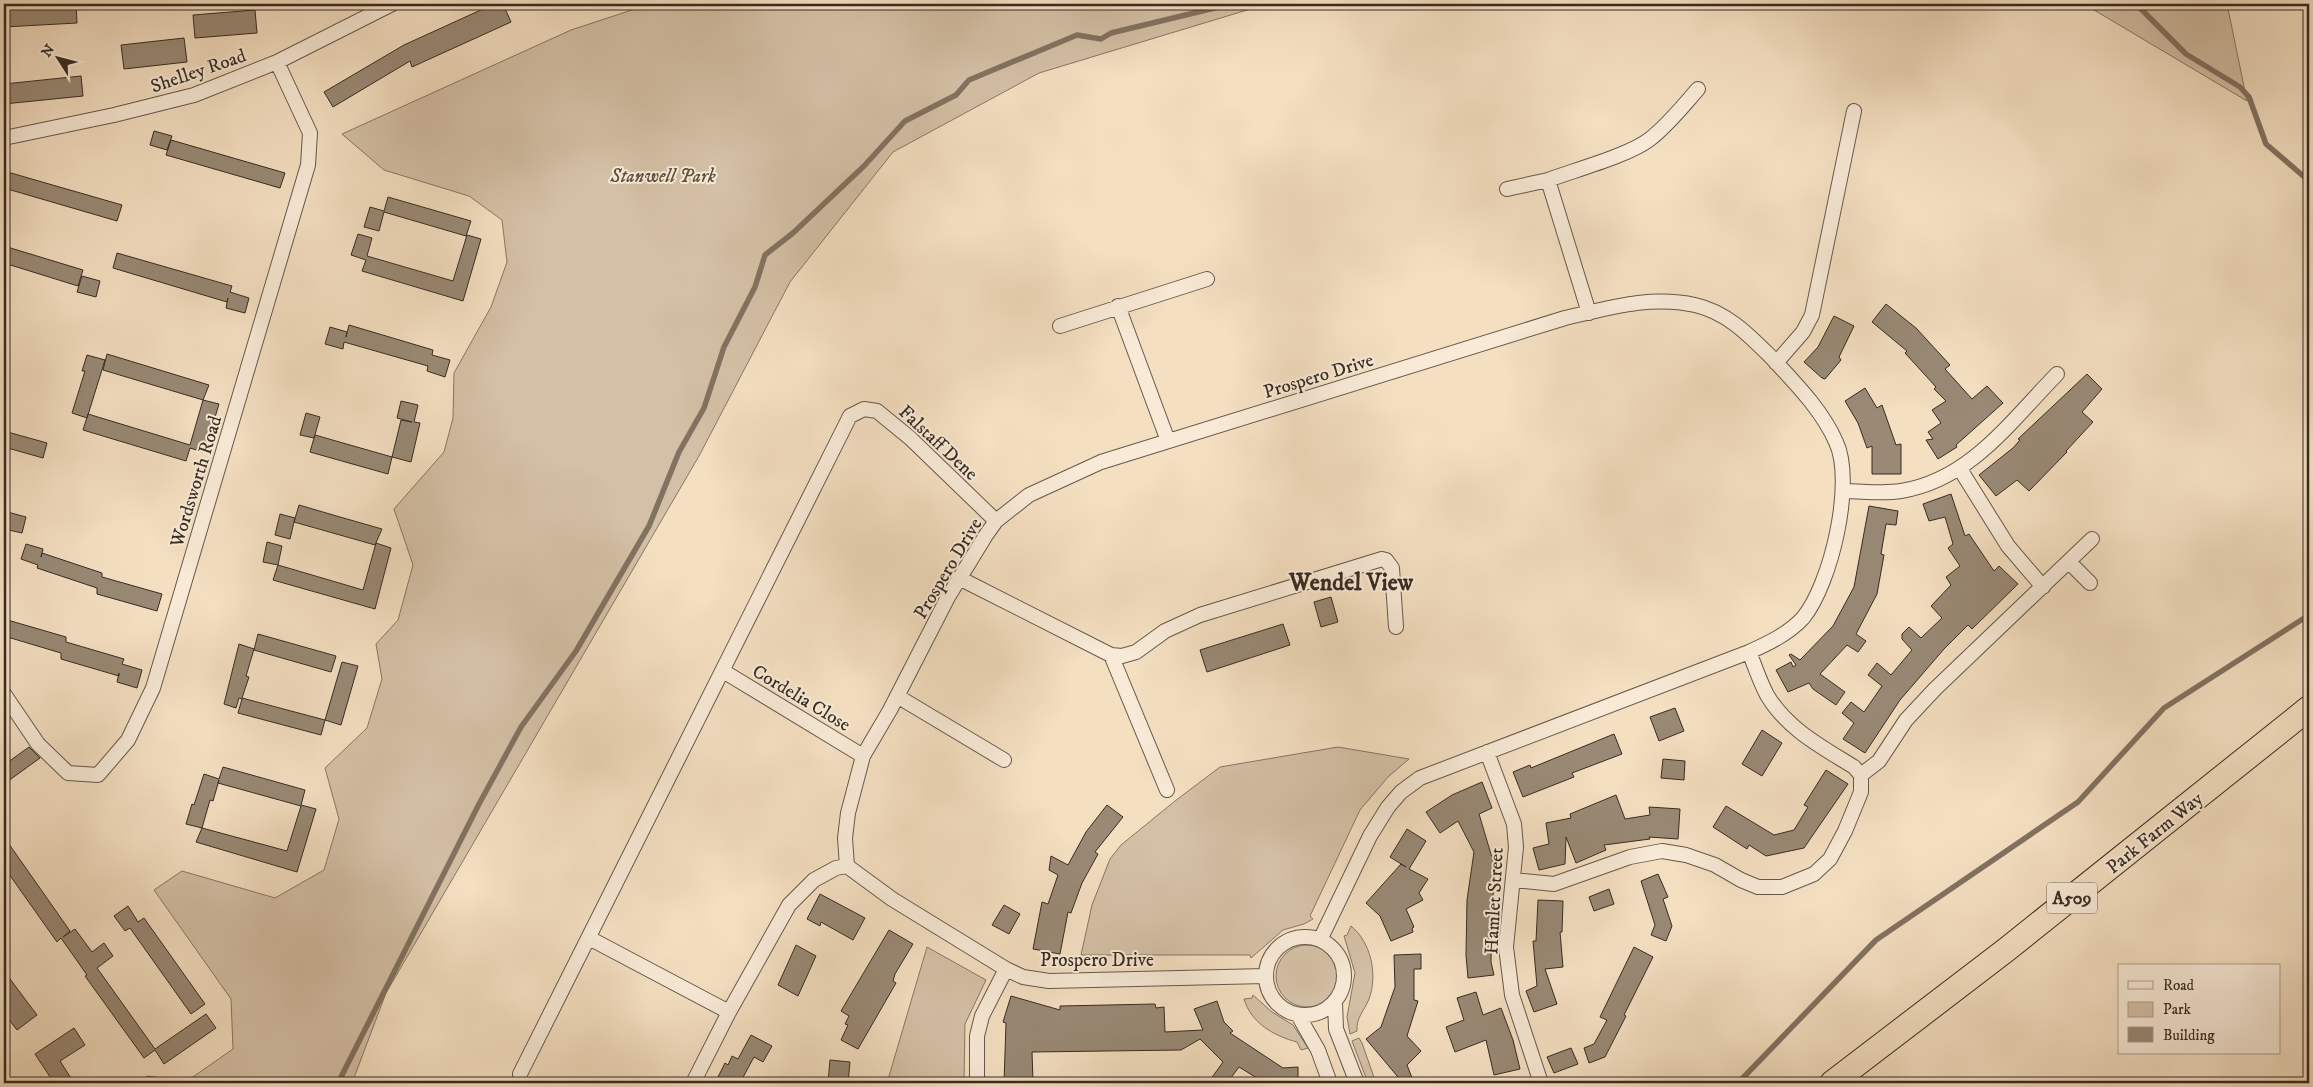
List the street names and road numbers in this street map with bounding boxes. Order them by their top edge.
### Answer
street label: Shelley Road [148,44,250,98]
street label: Prospero Drive [1261,349,1376,404]
street label: Falstaff Dene [894,401,982,486]
street label: Wordsworth Road [165,412,228,551]
street label: Prospero Drive [909,514,988,623]
street label: Cordelia Close [748,660,855,737]
street label: Park Farm Way [2102,787,2209,879]
street label: Hamlet Street [1480,847,1509,955]
road number: A509 [2047,882,2097,914]
street label: Prospero Drive [1040,949,1154,972]

